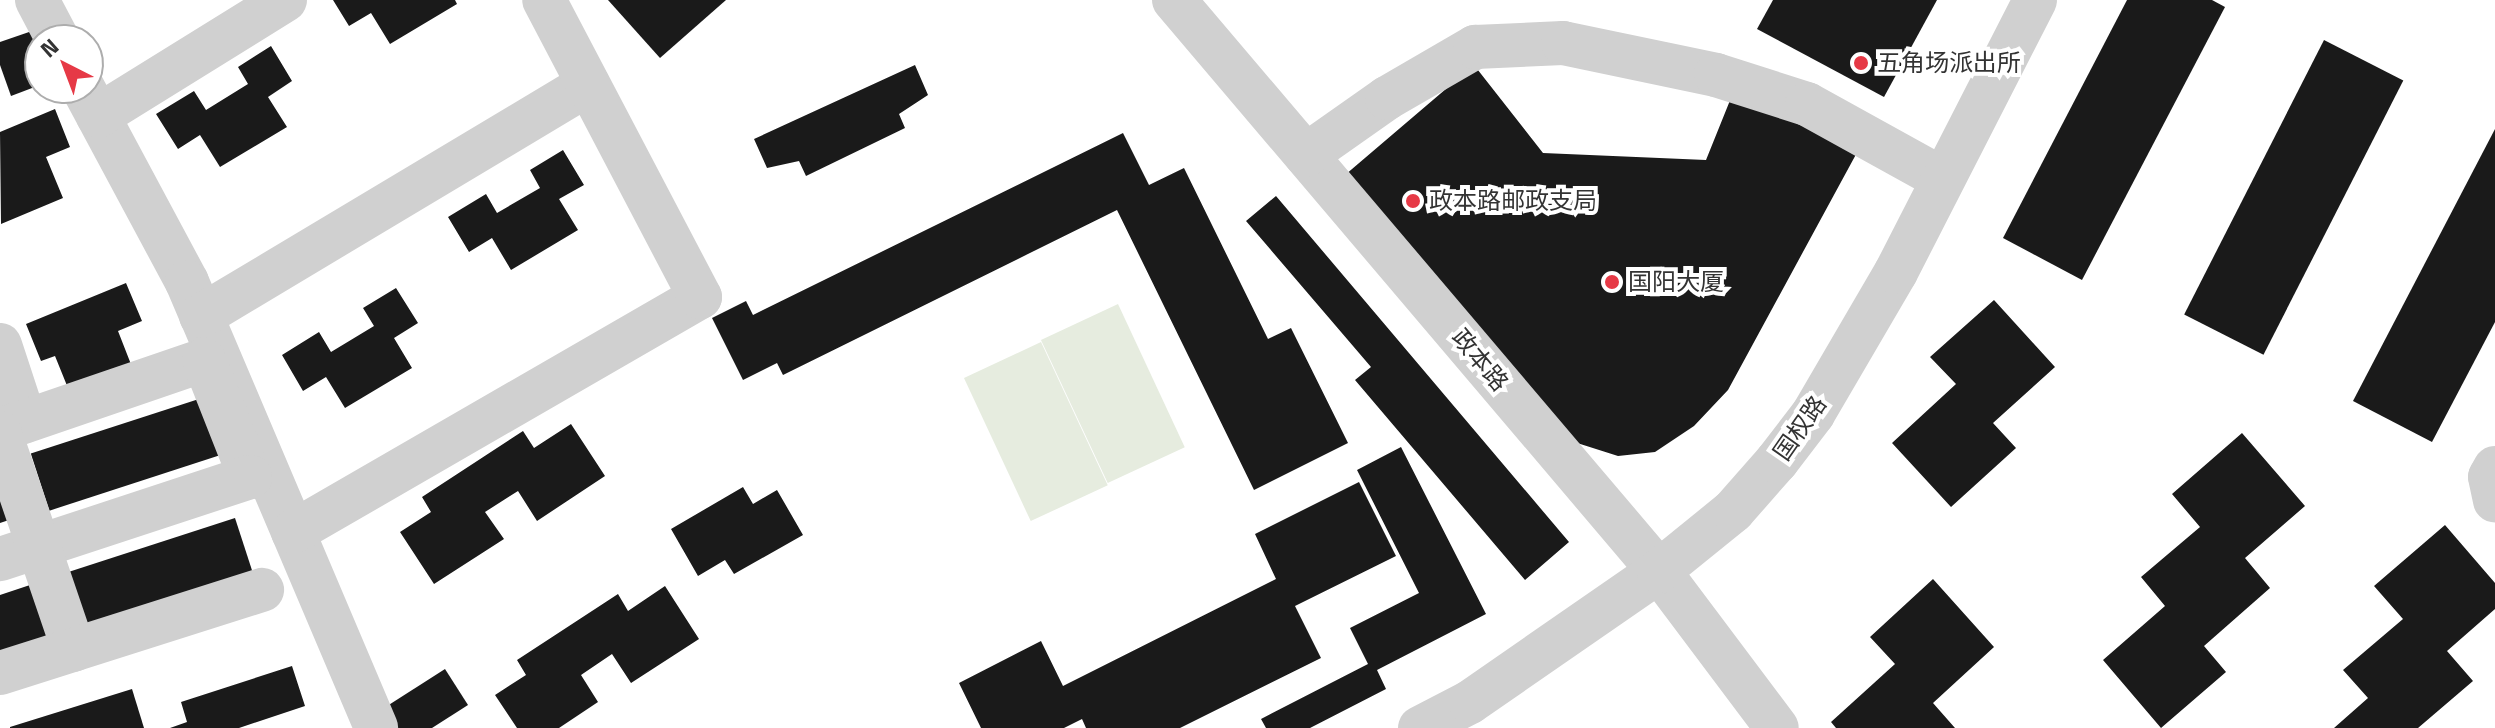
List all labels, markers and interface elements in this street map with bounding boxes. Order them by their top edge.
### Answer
north arrow [24,24,104,104]
text: N [32,30,66,65]
place label: 五角场派出所 [1877,49,2021,77]
marker: 五角场派出所 [1852,54,1870,72]
place label: 政本路邮政支局 [1429,187,1597,215]
marker: 政本路邮政支局 [1404,192,1422,210]
place label: 国阳大厦 [1628,268,1724,296]
marker: 国阳大厦 [1603,273,1621,291]
street label: 政本路 [1446,323,1514,397]
street label: 国权路 [1768,390,1832,466]

